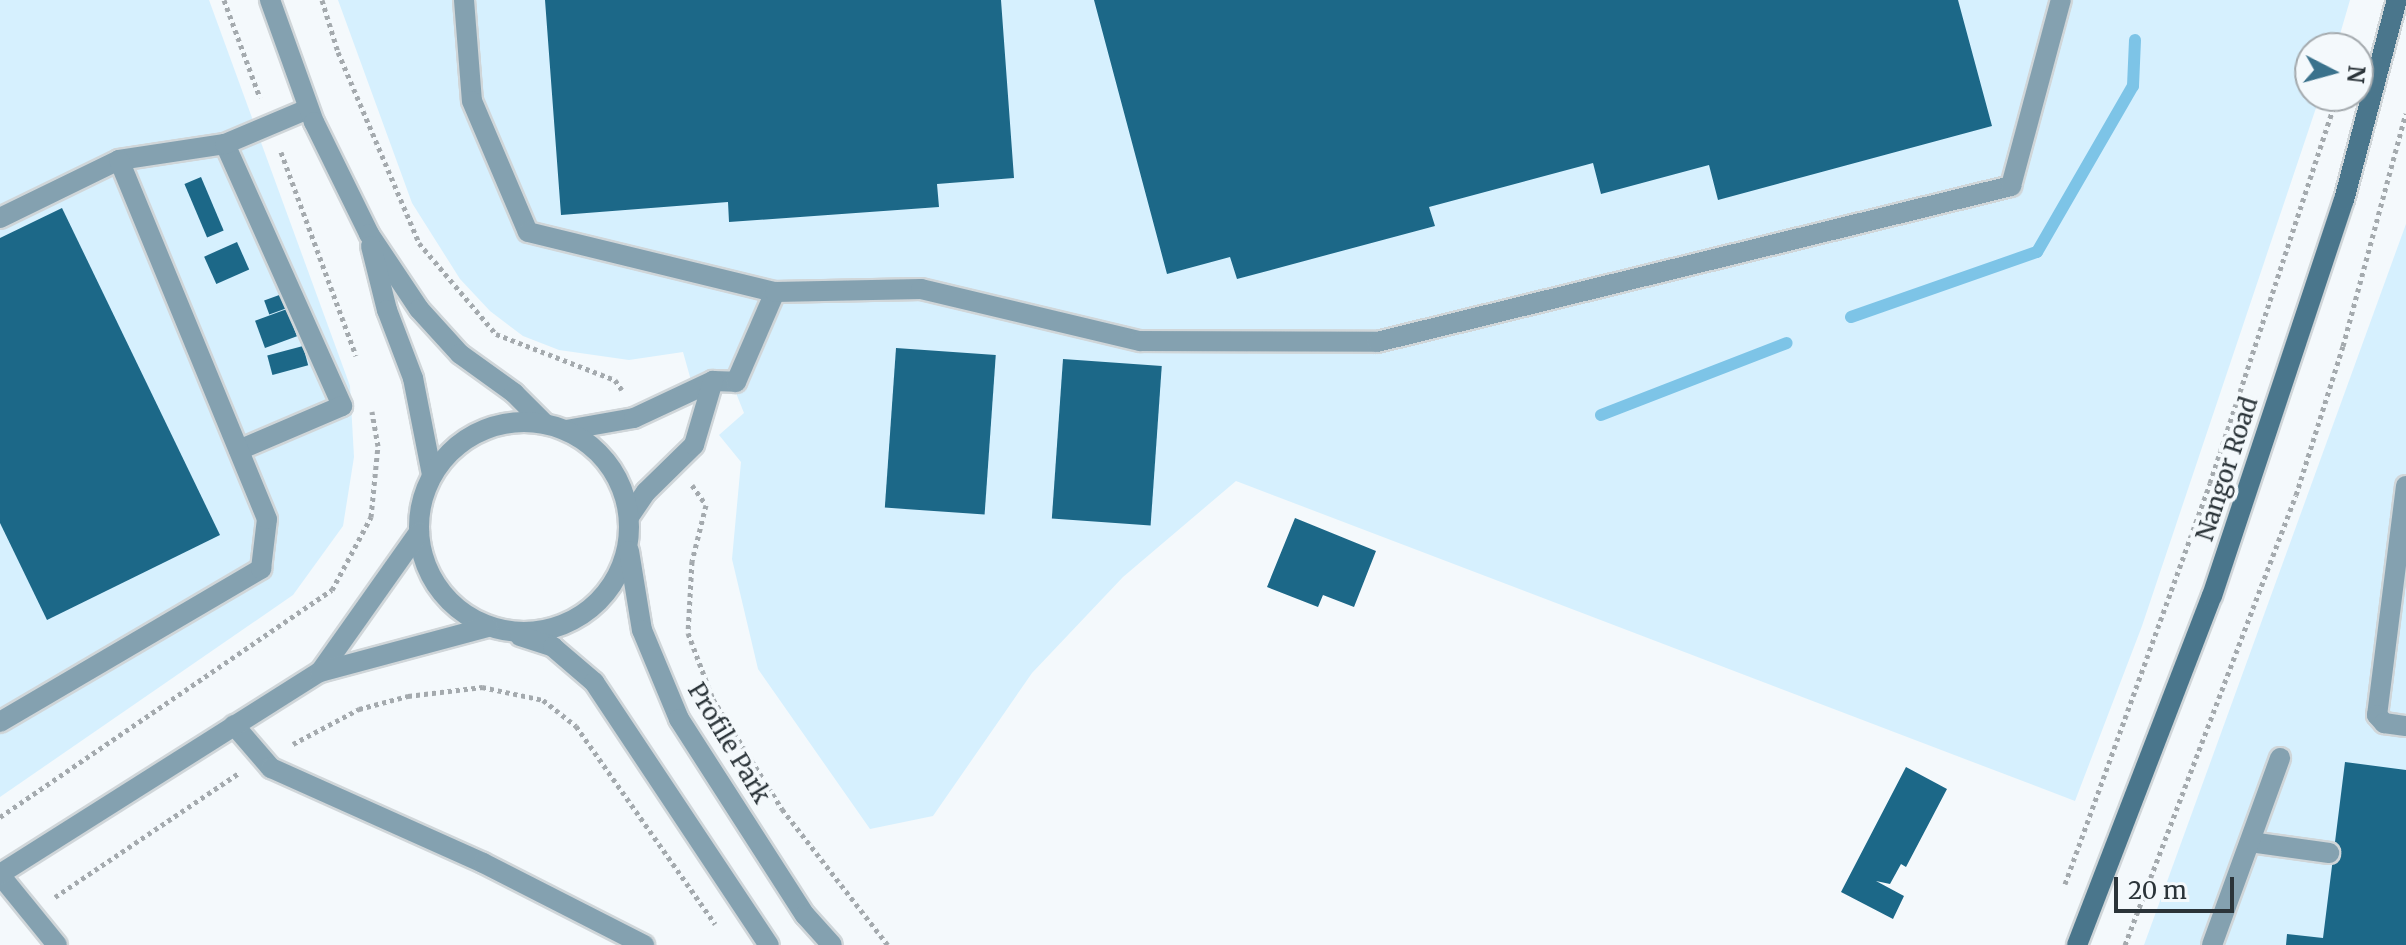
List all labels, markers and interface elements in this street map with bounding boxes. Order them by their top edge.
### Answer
north arrow [2294,32,2374,112]
text: N [2341,64,2371,84]
street label: Nangor Road [2190,393,2264,545]
street label: Profile Park [682,677,776,809]
scale bar [2118,861,2238,911]
text: 20 m [2128,875,2187,906]

